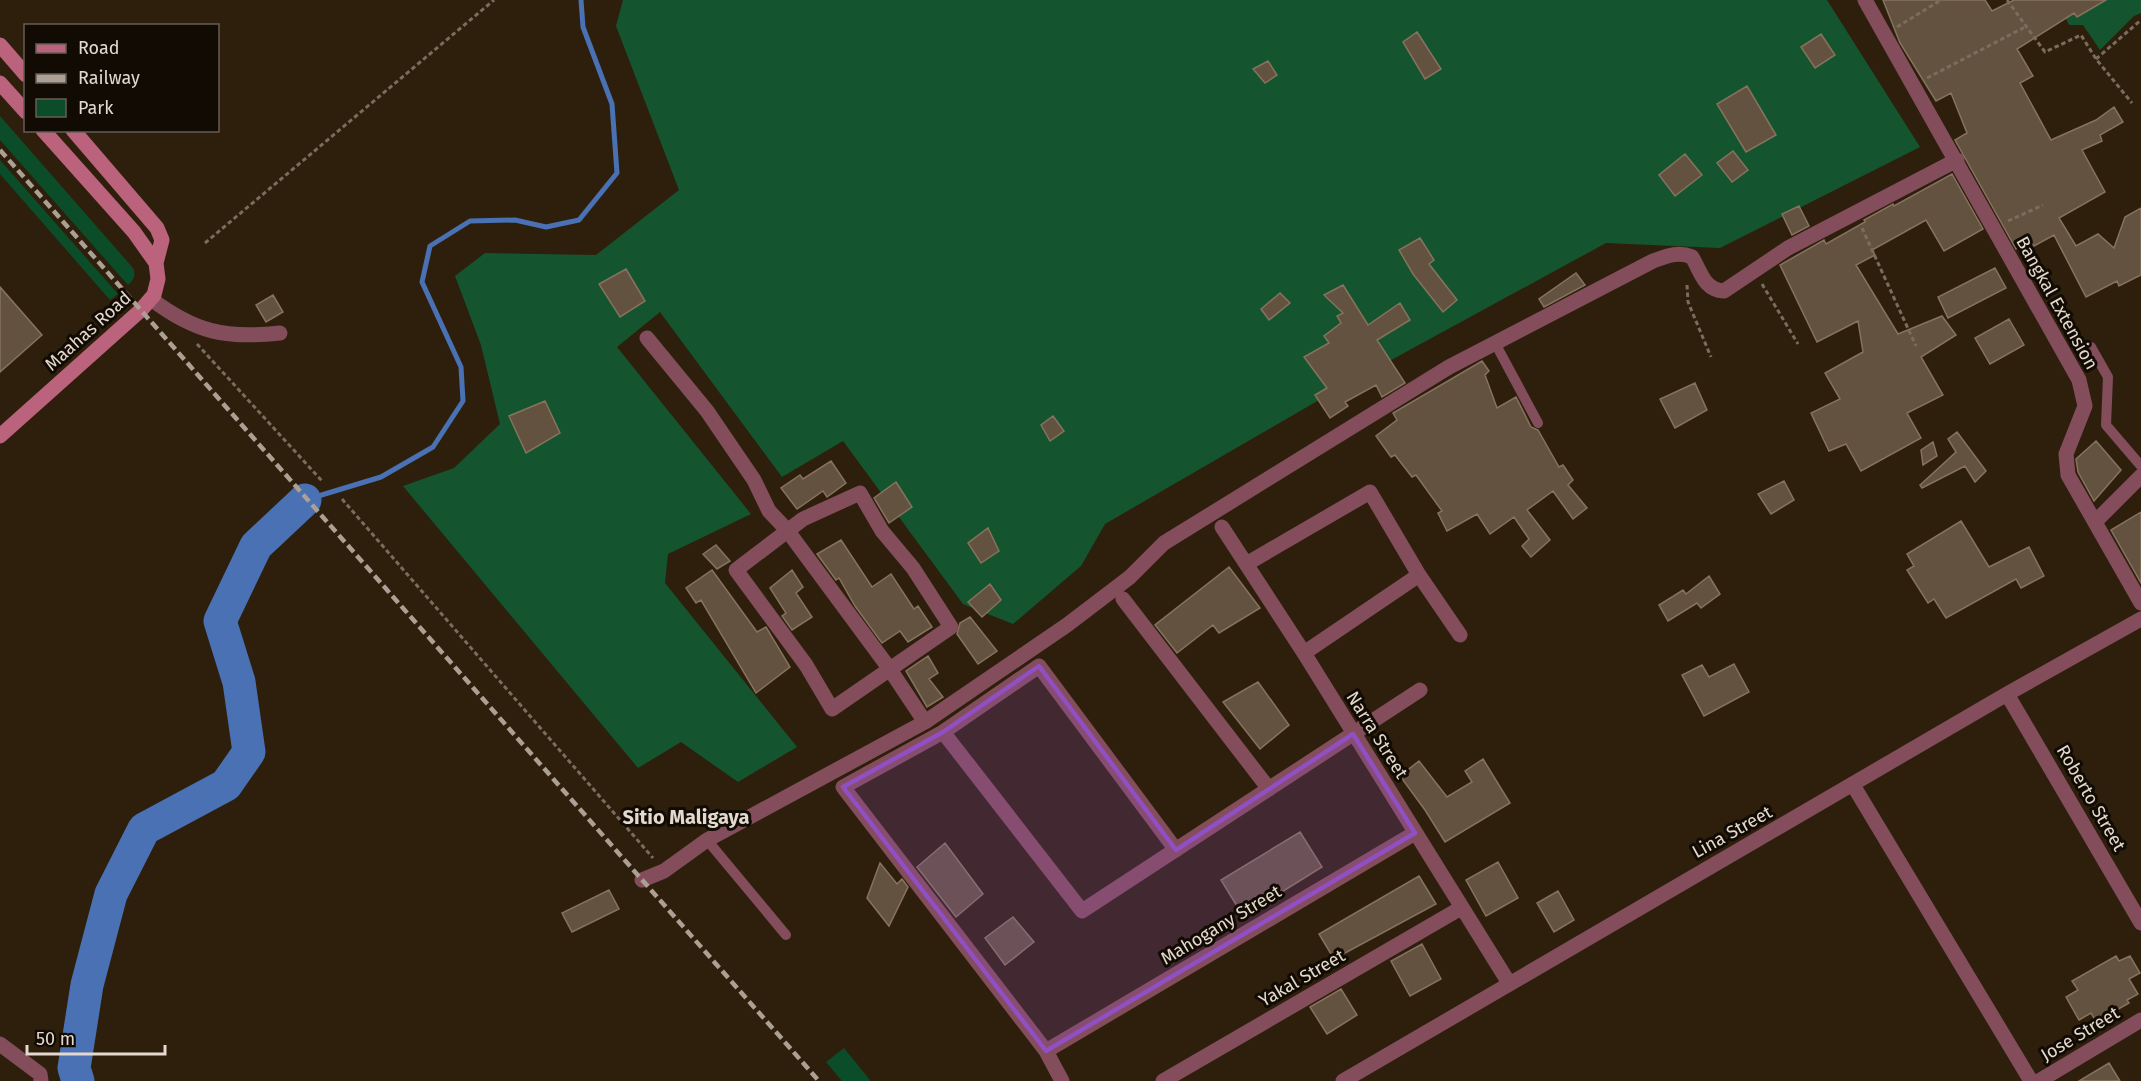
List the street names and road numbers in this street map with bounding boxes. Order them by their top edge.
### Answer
street label: Bangkal Extension [2011,233,2103,373]
street label: Maahas Road [40,287,136,375]
street label: Narra Street [1342,687,1413,783]
street label: Roberto Street [2052,741,2131,855]
street label: Lina Street [1688,801,1776,863]
street label: Mahogany Street [1157,880,1286,970]
street label: Yakal Street [1255,944,1349,1011]
street label: Jose Street [2037,1002,2124,1066]

